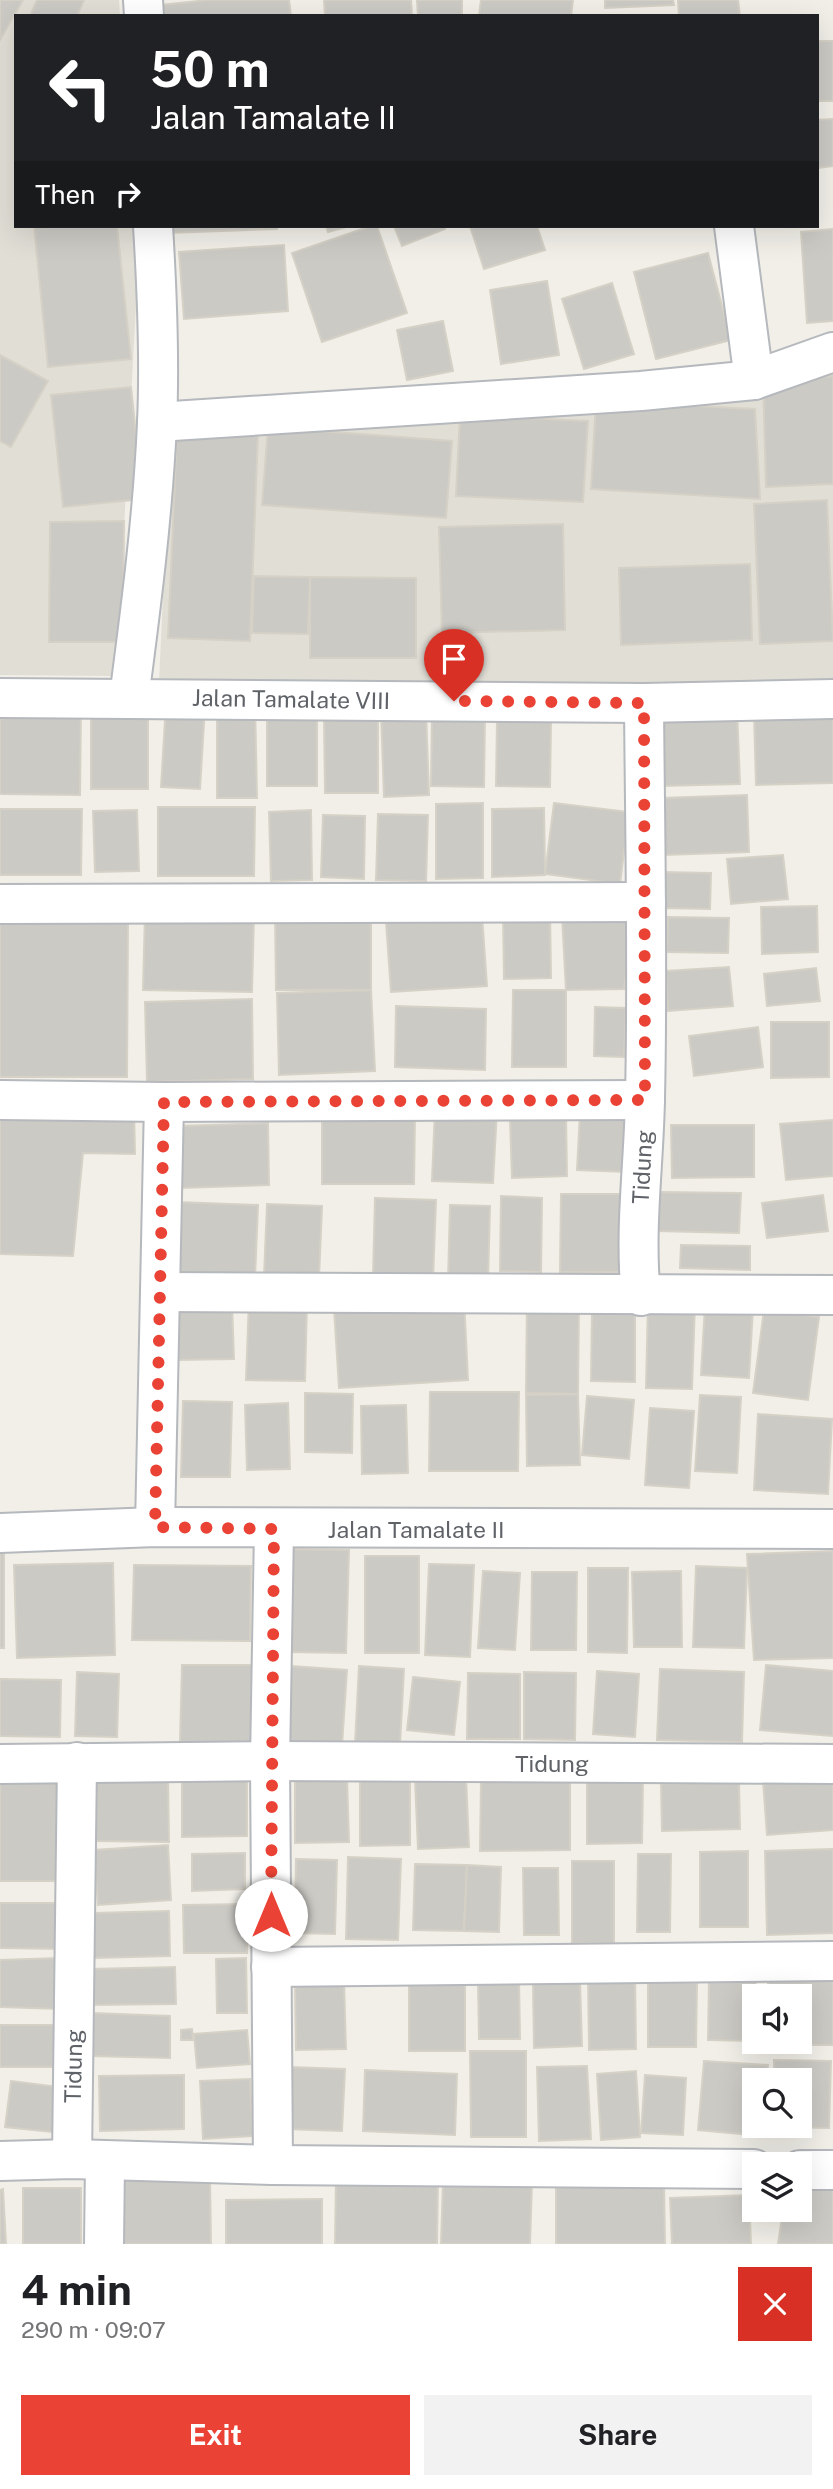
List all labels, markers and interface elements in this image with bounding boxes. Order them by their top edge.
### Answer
text: 50 m [150,40,270,98]
icon: left [35,42,126,133]
text: Jalan Tamalate II [150,99,396,136]
icon: right [109,175,147,213]
text: Then [35,179,95,210]
pin [424,629,484,701]
icon: arrive [435,640,473,678]
street label: Jalan Tamalate VIII [192,684,390,714]
street label: Tidung [627,1129,657,1205]
street label: Jalan Tamalate II [328,1516,504,1543]
street label: Tidung [515,1750,589,1777]
position arrow [234,1878,308,1952]
map controls [742,1984,812,2222]
button: sound [742,1984,812,2054]
street label: Tidung [59,2029,87,2103]
button: search [742,2068,812,2138]
button: layers [742,2152,812,2222]
text: 4 min [21,2265,132,2314]
button: close [738,2267,812,2341]
text: 290 m · 09:07 [21,2316,166,2343]
button: Exit [21,2395,410,2475]
button: Share [424,2395,812,2475]

